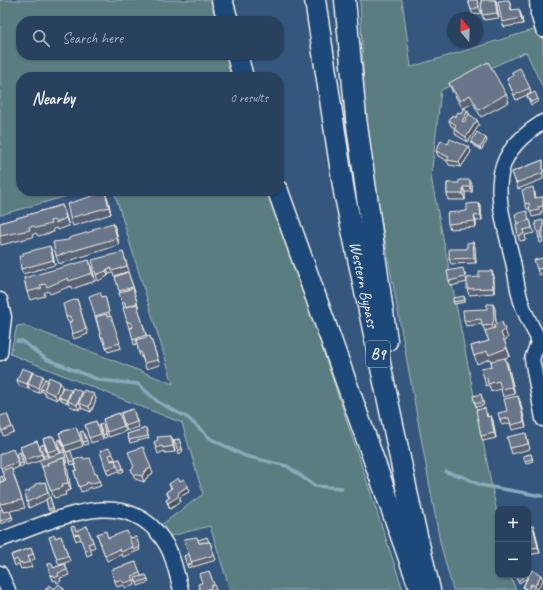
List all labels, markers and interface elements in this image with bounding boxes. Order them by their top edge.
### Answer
north arrow [447,12,483,48]
search box [16,16,284,60]
icon: search [30,27,52,49]
text: Search here [62,29,123,48]
text: Nearby [32,88,75,109]
text: 0 results [230,90,268,106]
street label: Western Bypass [345,240,383,331]
road number: B9 [366,341,390,367]
map controls [495,506,531,578]
button: + [495,506,531,542]
button: − [495,542,531,578]

